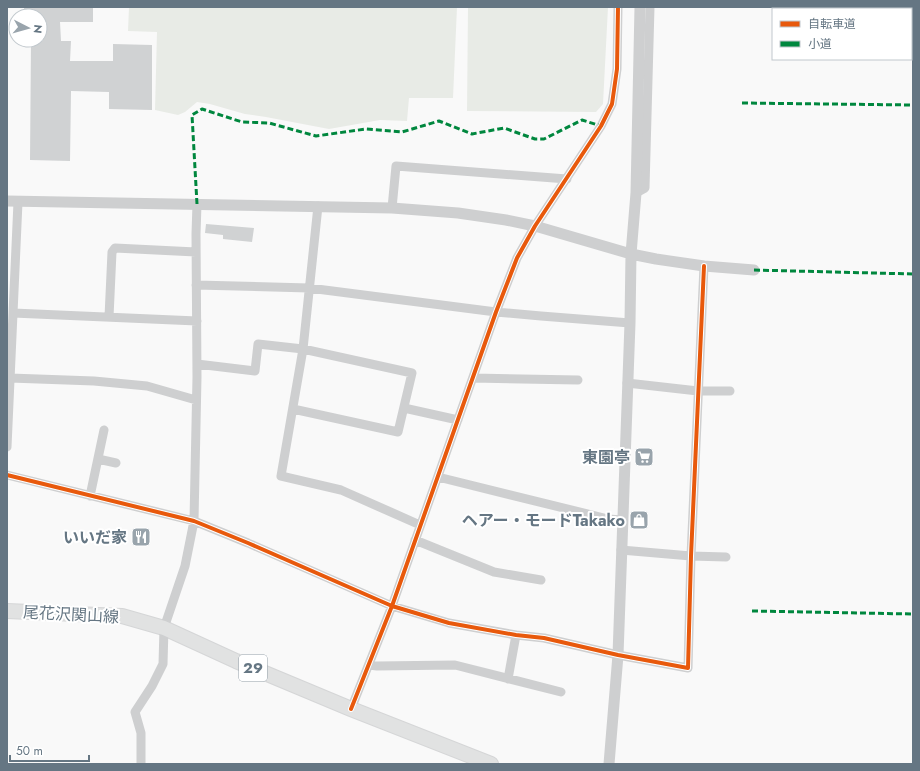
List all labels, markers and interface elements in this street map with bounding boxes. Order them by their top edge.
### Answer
north arrow [8,8,48,48]
legend [772,8,912,60]
text: 自転車道 [808,15,856,33]
text: N [30,24,46,34]
text: 小道 [808,35,832,53]
place label: 東園亭 [582,446,630,469]
supermarket icon: 東園亭 [633,446,655,468]
place label: ヘアー・モードTakako [462,509,625,532]
shop icon: ヘアー・モードTakako [628,509,650,531]
place label: いいだ家 [63,526,127,549]
restaurant icon: いいだ家 [130,526,152,548]
street label: 尾花沢関山線 [22,601,120,628]
road number: 29 [239,655,267,681]
scale bar [10,737,89,763]
text: 50 m [16,742,43,760]

